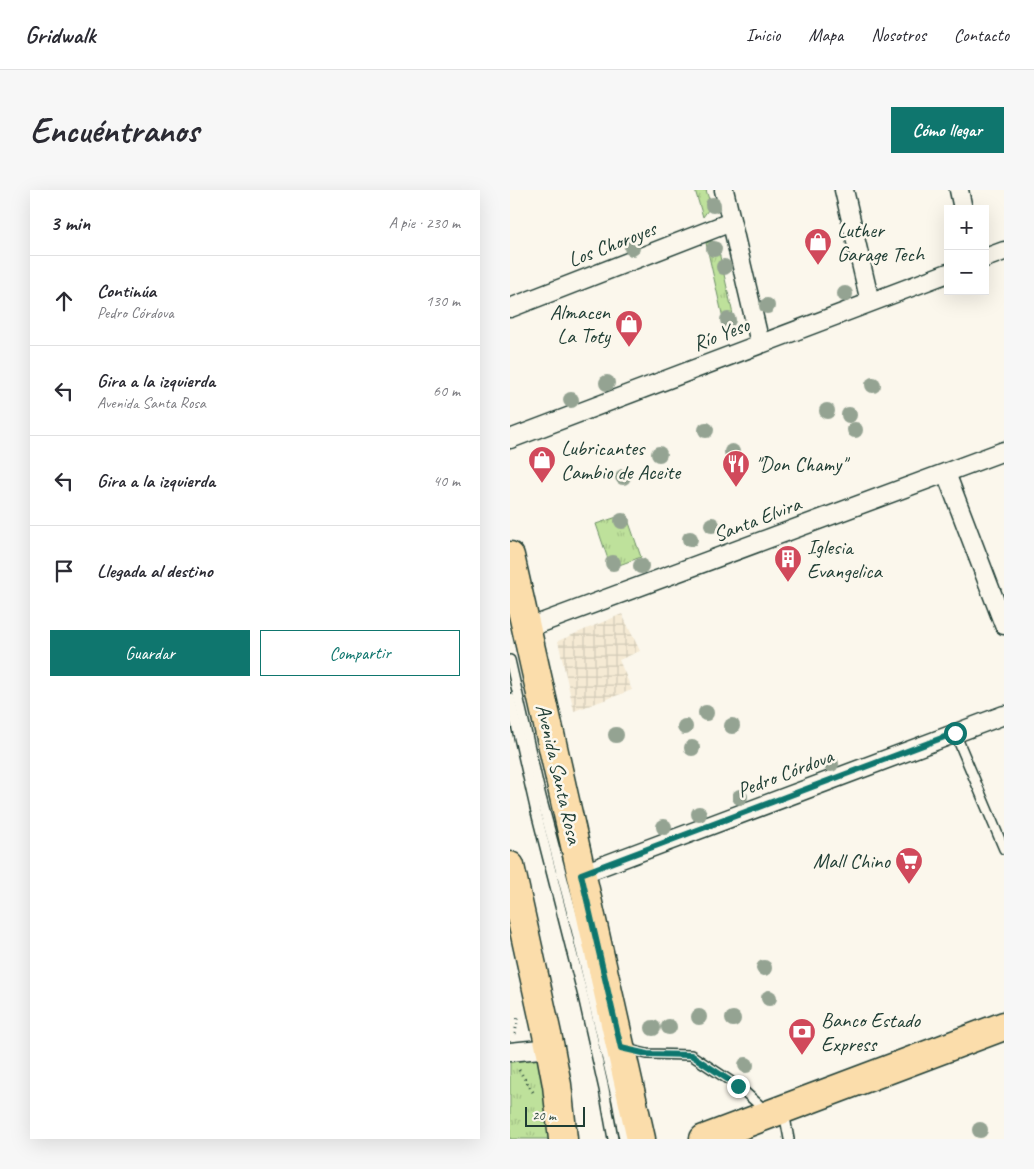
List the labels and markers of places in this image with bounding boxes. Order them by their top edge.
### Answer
place label: Luther Garage Tech [837,217,925,267]
shop icon: Luther Garage Tech [803,227,833,266]
place label: Almacen La Toty [550,299,612,349]
shop icon: Almacen La Toty [614,309,644,348]
place label: Lubricantes Cambio de Aceite [561,435,682,485]
shop icon: Lubricantes Cambio de Aceite [527,445,557,484]
restaurant icon: "Don Chamy" [721,449,751,488]
place label: "Don Chamy" [755,451,850,477]
place label: Iglesia Evangelica [807,534,883,584]
building icon: Iglesia Evangelica [773,544,803,583]
supermarket icon: Mall Chino [894,846,924,885]
place label: Mall Chino [813,848,892,874]
place label: Banco Estado Express [821,1007,921,1057]
bank icon: Banco Estado Express [787,1017,817,1056]

